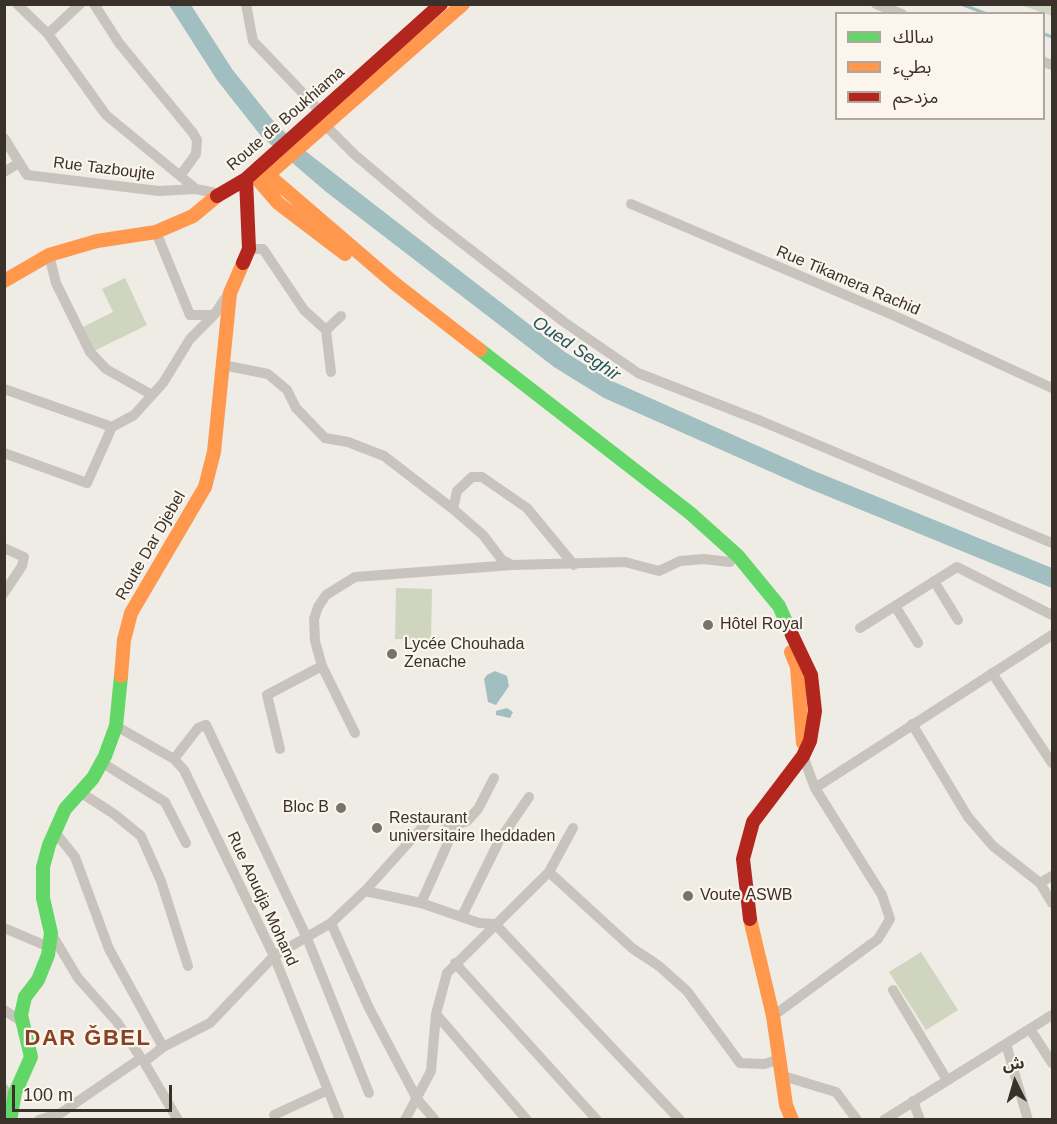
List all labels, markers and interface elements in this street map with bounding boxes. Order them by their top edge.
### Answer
legend [835,12,1045,120]
text: سالك [893,27,934,47]
text: بطيء [893,57,931,77]
street label: Route de Boukhiama [223,63,349,175]
text: مزدحم [893,87,938,107]
street label: Rue Tazboujte [52,153,156,185]
street label: Rue Tikamera Rachid [773,242,923,320]
water label: Oued Seghir [528,312,624,386]
street label: Route Dar Djebel [112,488,190,604]
place label: Hôtel Royal [720,615,803,635]
marker: Hôtel Royal [701,618,715,632]
place label: Lycée Chouhada Zenache [404,635,524,673]
marker: Lycée Chouhada Zenache [385,647,399,661]
place label: Bloc B [283,798,329,818]
marker: Bloc B [334,801,348,815]
place label: Restaurant universitaire Iheddaden [389,809,555,847]
marker: Restaurant universitaire Iheddaden [370,821,384,835]
street label: Rue Aoudja Mohand [222,829,302,969]
place label: Voute ASWB [700,886,792,906]
marker: Voute ASWB [681,889,695,903]
district label: DAR ǦBEL [25,1026,151,1052]
north arrow [985,1052,1045,1112]
text: ش [1002,1054,1025,1073]
scale bar [15,1073,176,1111]
text: 100 m [23,1085,73,1105]

